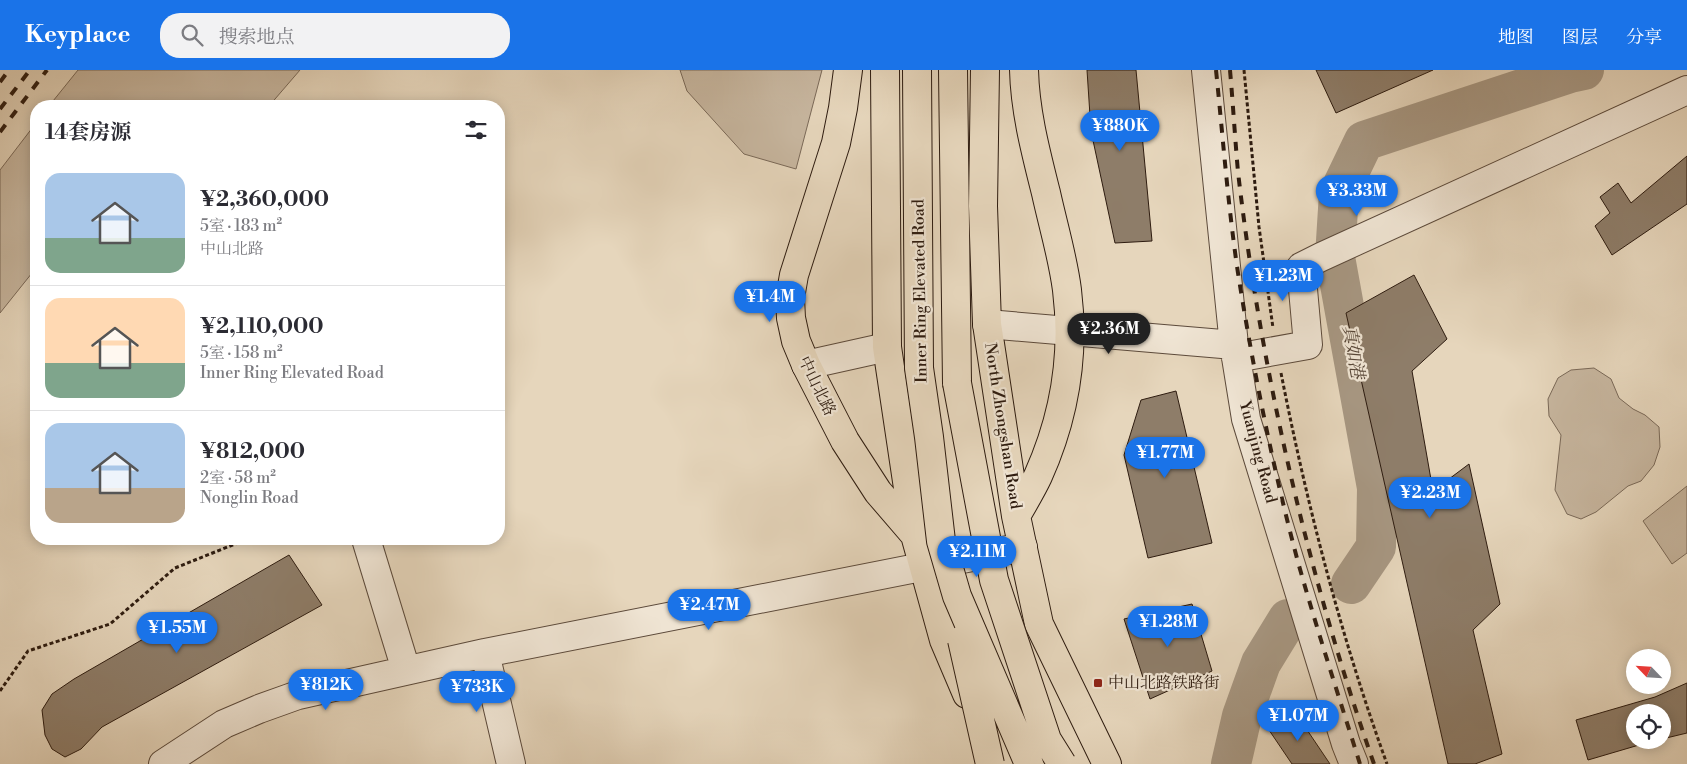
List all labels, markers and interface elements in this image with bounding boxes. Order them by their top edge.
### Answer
search box [160,13,510,58]
text: Keyplace [25,20,130,50]
icon: search [178,21,206,49]
text: 搜索地点 [218,25,295,49]
text: 地图 [1498,26,1534,49]
text: 图层 [1562,26,1598,49]
text: 分享 [1626,26,1662,49]
pin: ¥880K [1085,109,1155,152]
icon: filters [462,116,490,144]
text: ¥880K [1091,116,1149,136]
text: 14套房源 [45,120,131,146]
pin: ¥3.33M [1316,174,1398,217]
text: ¥3.33M [1327,181,1387,201]
text: ¥2,360,000 [200,187,329,213]
icon: home [85,193,145,253]
street label: Inner Ring Elevated Road [908,199,932,383]
text: 5室 · 183 m² [200,216,282,236]
text: 中山北路 [200,239,264,259]
pin: ¥1.23M [1242,260,1324,302]
text: ¥1.23M [1254,266,1312,286]
pin: ¥1.4M [735,280,805,323]
text: ¥1.4M [745,287,795,307]
pin: ¥2.36M [1068,312,1150,355]
text: ¥2,110,000 [200,314,324,340]
icon: home [85,318,145,378]
text: ¥2.36M [1078,319,1140,339]
water label: 真如港 [1337,323,1369,383]
street label: North Zhongshan Road [980,341,1026,511]
text: 5室 · 158 m² [200,343,283,363]
street label: 中山北路 [794,353,840,419]
text: Inner Ring Elevated Road [200,363,384,383]
street label: Yuanjing Road [1234,398,1281,505]
pin: ¥1.77M [1124,436,1206,479]
text: ¥812,000 [200,439,305,465]
icon: home [85,443,145,503]
text: ¥1.77M [1136,443,1194,463]
text: 2室 · 58 m² [200,468,276,488]
pin: ¥2.23M [1389,476,1471,519]
text: ¥2.23M [1399,483,1461,503]
text: Nonglin Road [200,488,298,508]
pin: ¥2.11M [936,536,1018,578]
text: ¥2.11M [948,542,1006,562]
pin: ¥2.47M [668,588,750,631]
text: ¥2.47M [679,595,739,615]
pin: ¥1.28M [1127,606,1209,648]
pin: ¥1.55M [136,612,218,654]
text: ¥1.28M [1138,612,1198,632]
text: ¥1.55M [147,618,207,638]
north arrow [1626,649,1671,694]
map controls [1626,649,1671,749]
pin: ¥812K [291,668,361,711]
pin: ¥733K [442,670,512,713]
place label: 中山北路铁路街 [1108,673,1220,693]
text: ¥812K [299,675,353,695]
text: ¥733K [450,677,504,697]
marker: 中山北路铁路街 [1092,677,1104,689]
pin: ¥1.07M [1257,700,1339,742]
button: locate [1626,704,1671,749]
text: ¥1.07M [1268,706,1328,726]

